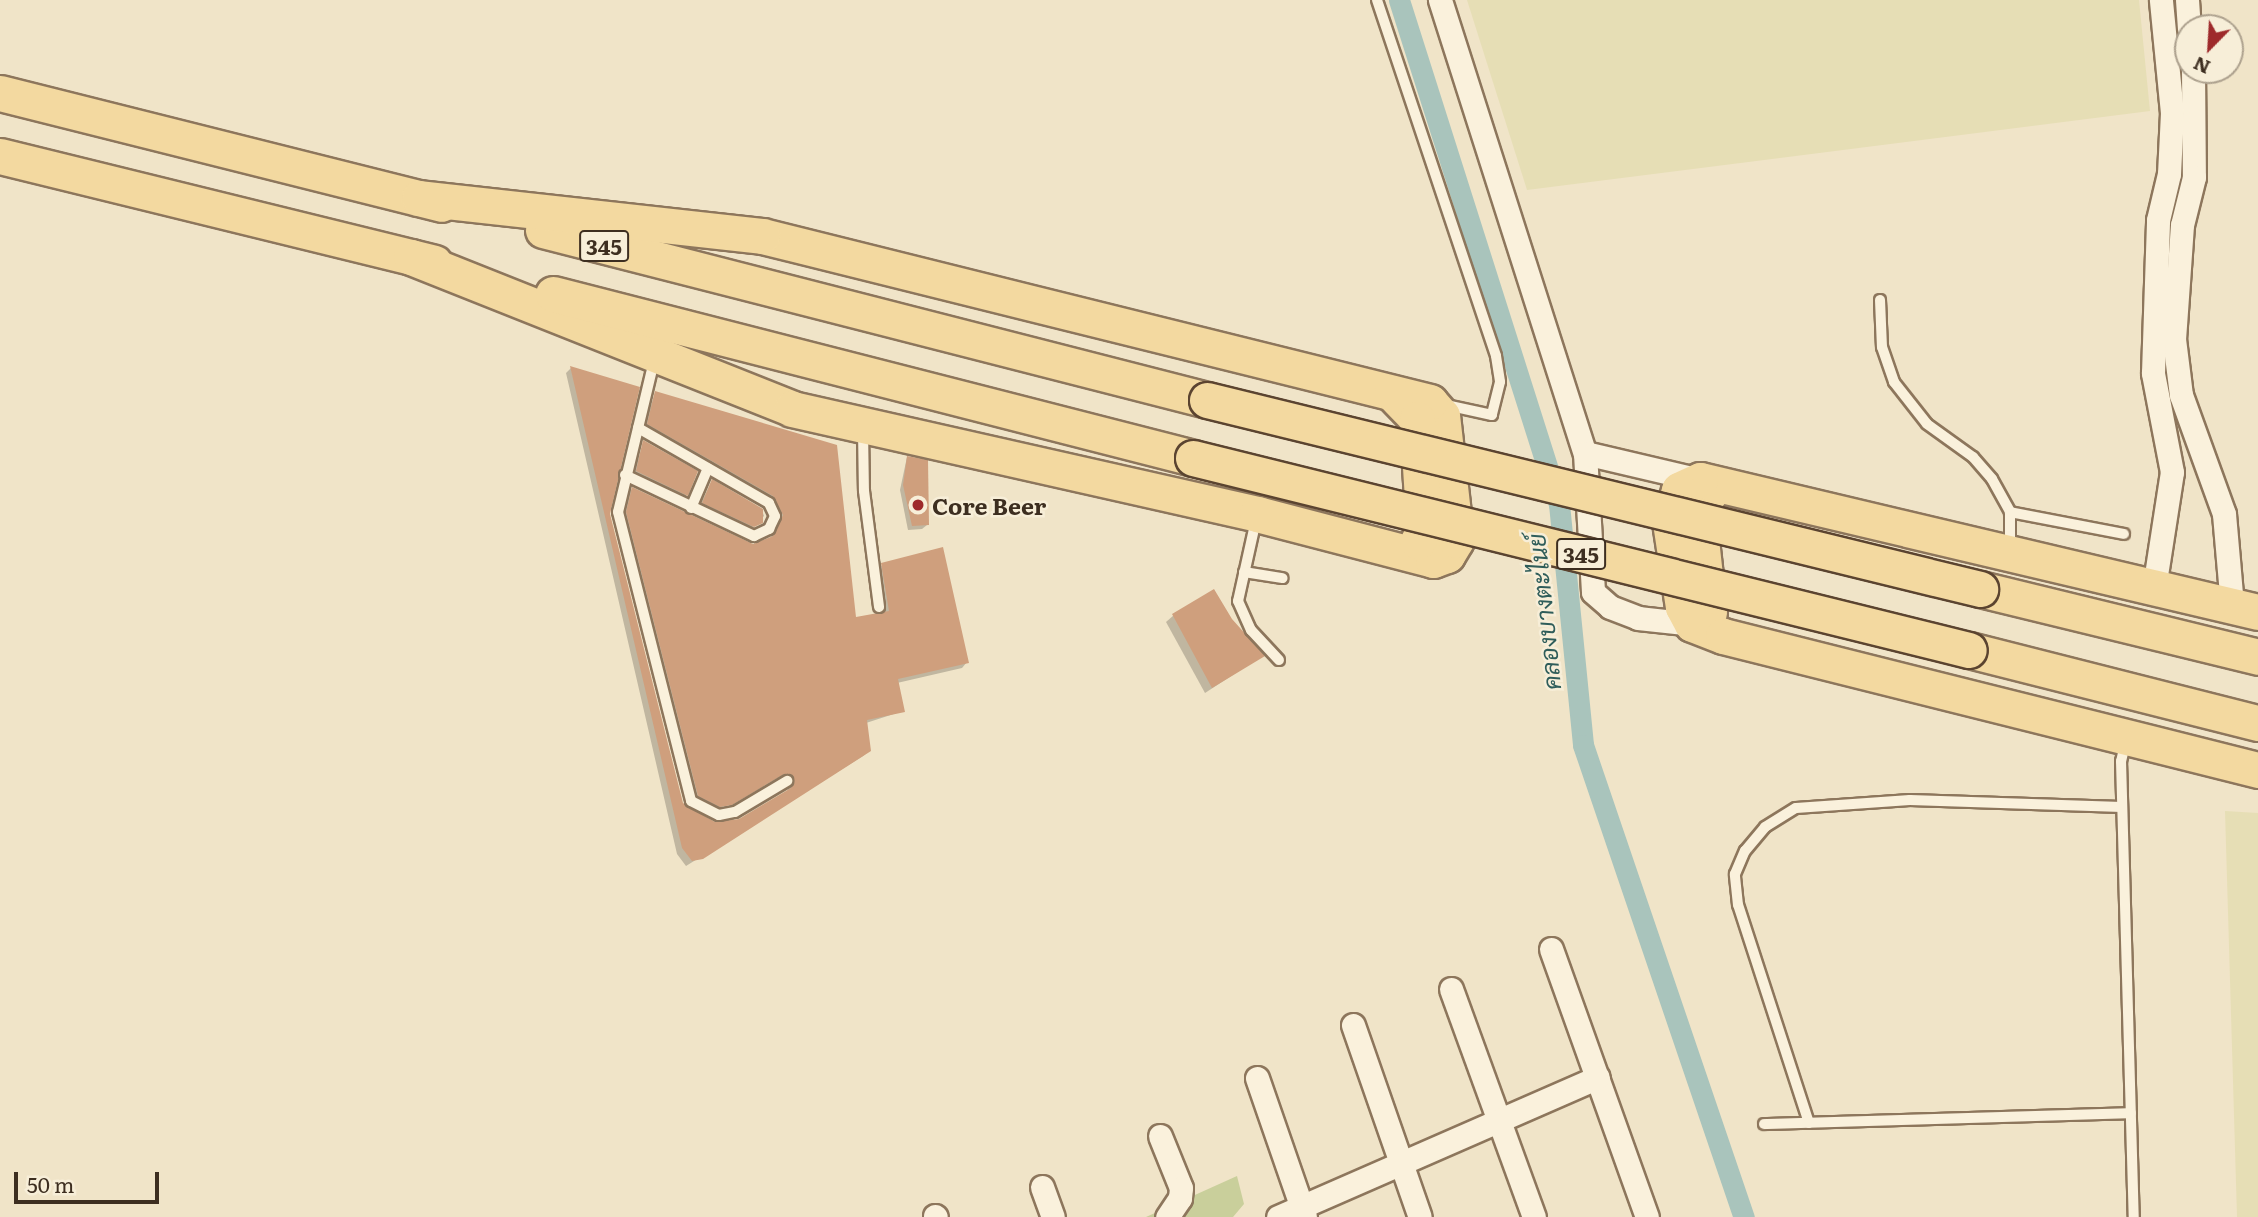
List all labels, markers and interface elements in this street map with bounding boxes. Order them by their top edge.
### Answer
north arrow [2174,14,2244,84]
text: N [2188,50,2214,82]
road number: 345 [578,229,630,264]
place label: Core Beer [932,491,1046,519]
marker: Core Beer [910,497,926,513]
water label: คลองบางตะไนย์ [1520,532,1566,692]
road number: 345 [1555,536,1607,572]
scale bar [18,1158,163,1202]
text: 50 m [27,1168,74,1199]

